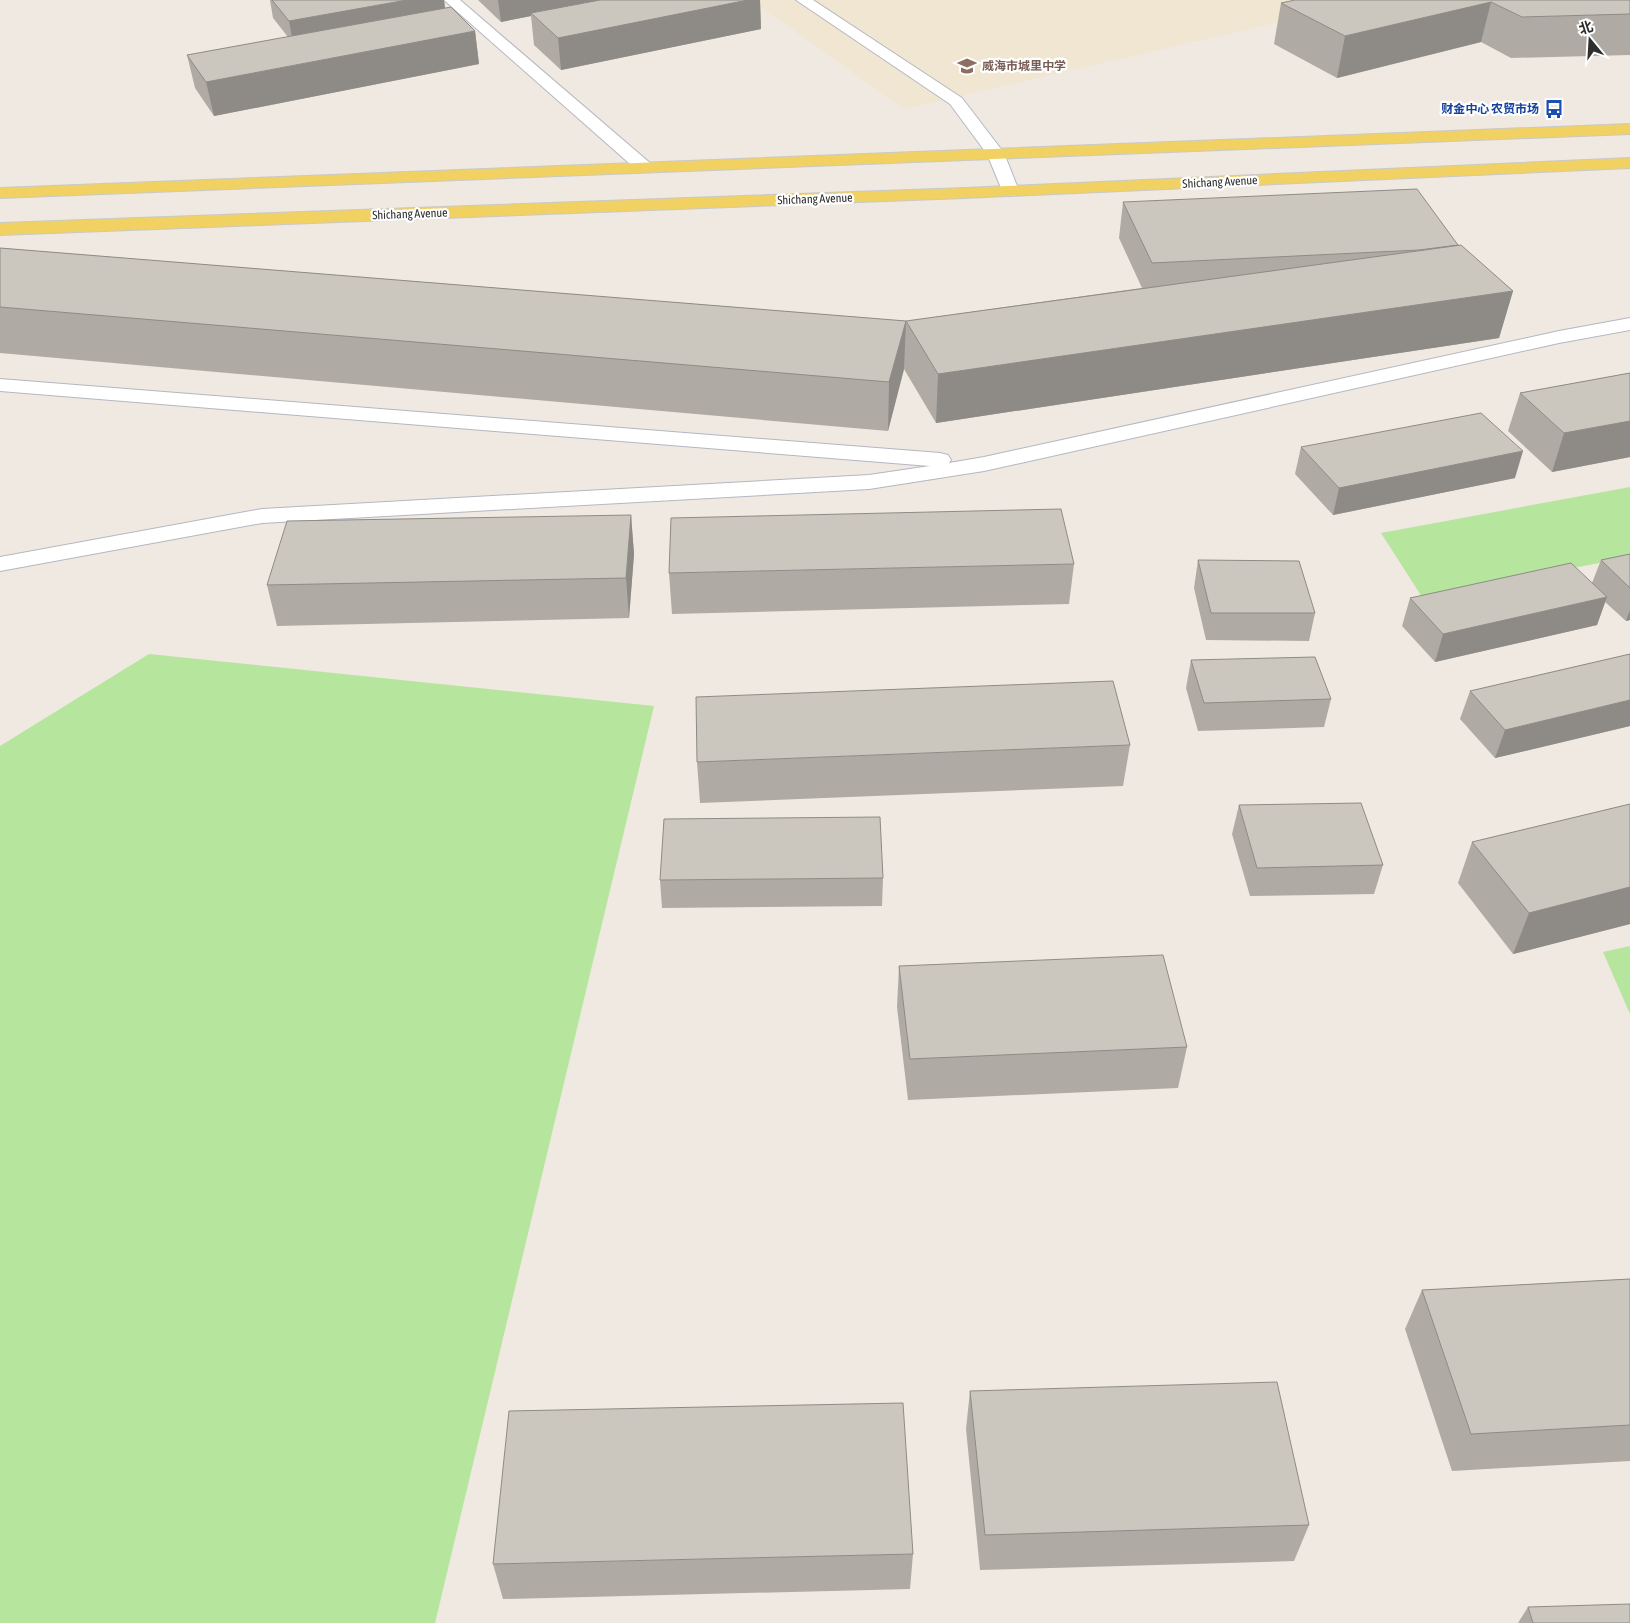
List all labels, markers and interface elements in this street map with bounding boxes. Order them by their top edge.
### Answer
north arrow [1565,15,1615,65]
text: 北 [1577,18,1595,37]
school or university icon: 威海市城里中学 [956,55,978,77]
place label: 威海市城里中学 [982,59,1066,73]
bus stop icon: 财金中心 农贸市场 [1543,98,1565,120]
place label: 财金中心 农贸市场 [1441,102,1539,116]
street label: Shichang Avenue [1182,173,1258,191]
street label: Shichang Avenue [777,191,853,207]
street label: Shichang Avenue [372,206,448,222]

